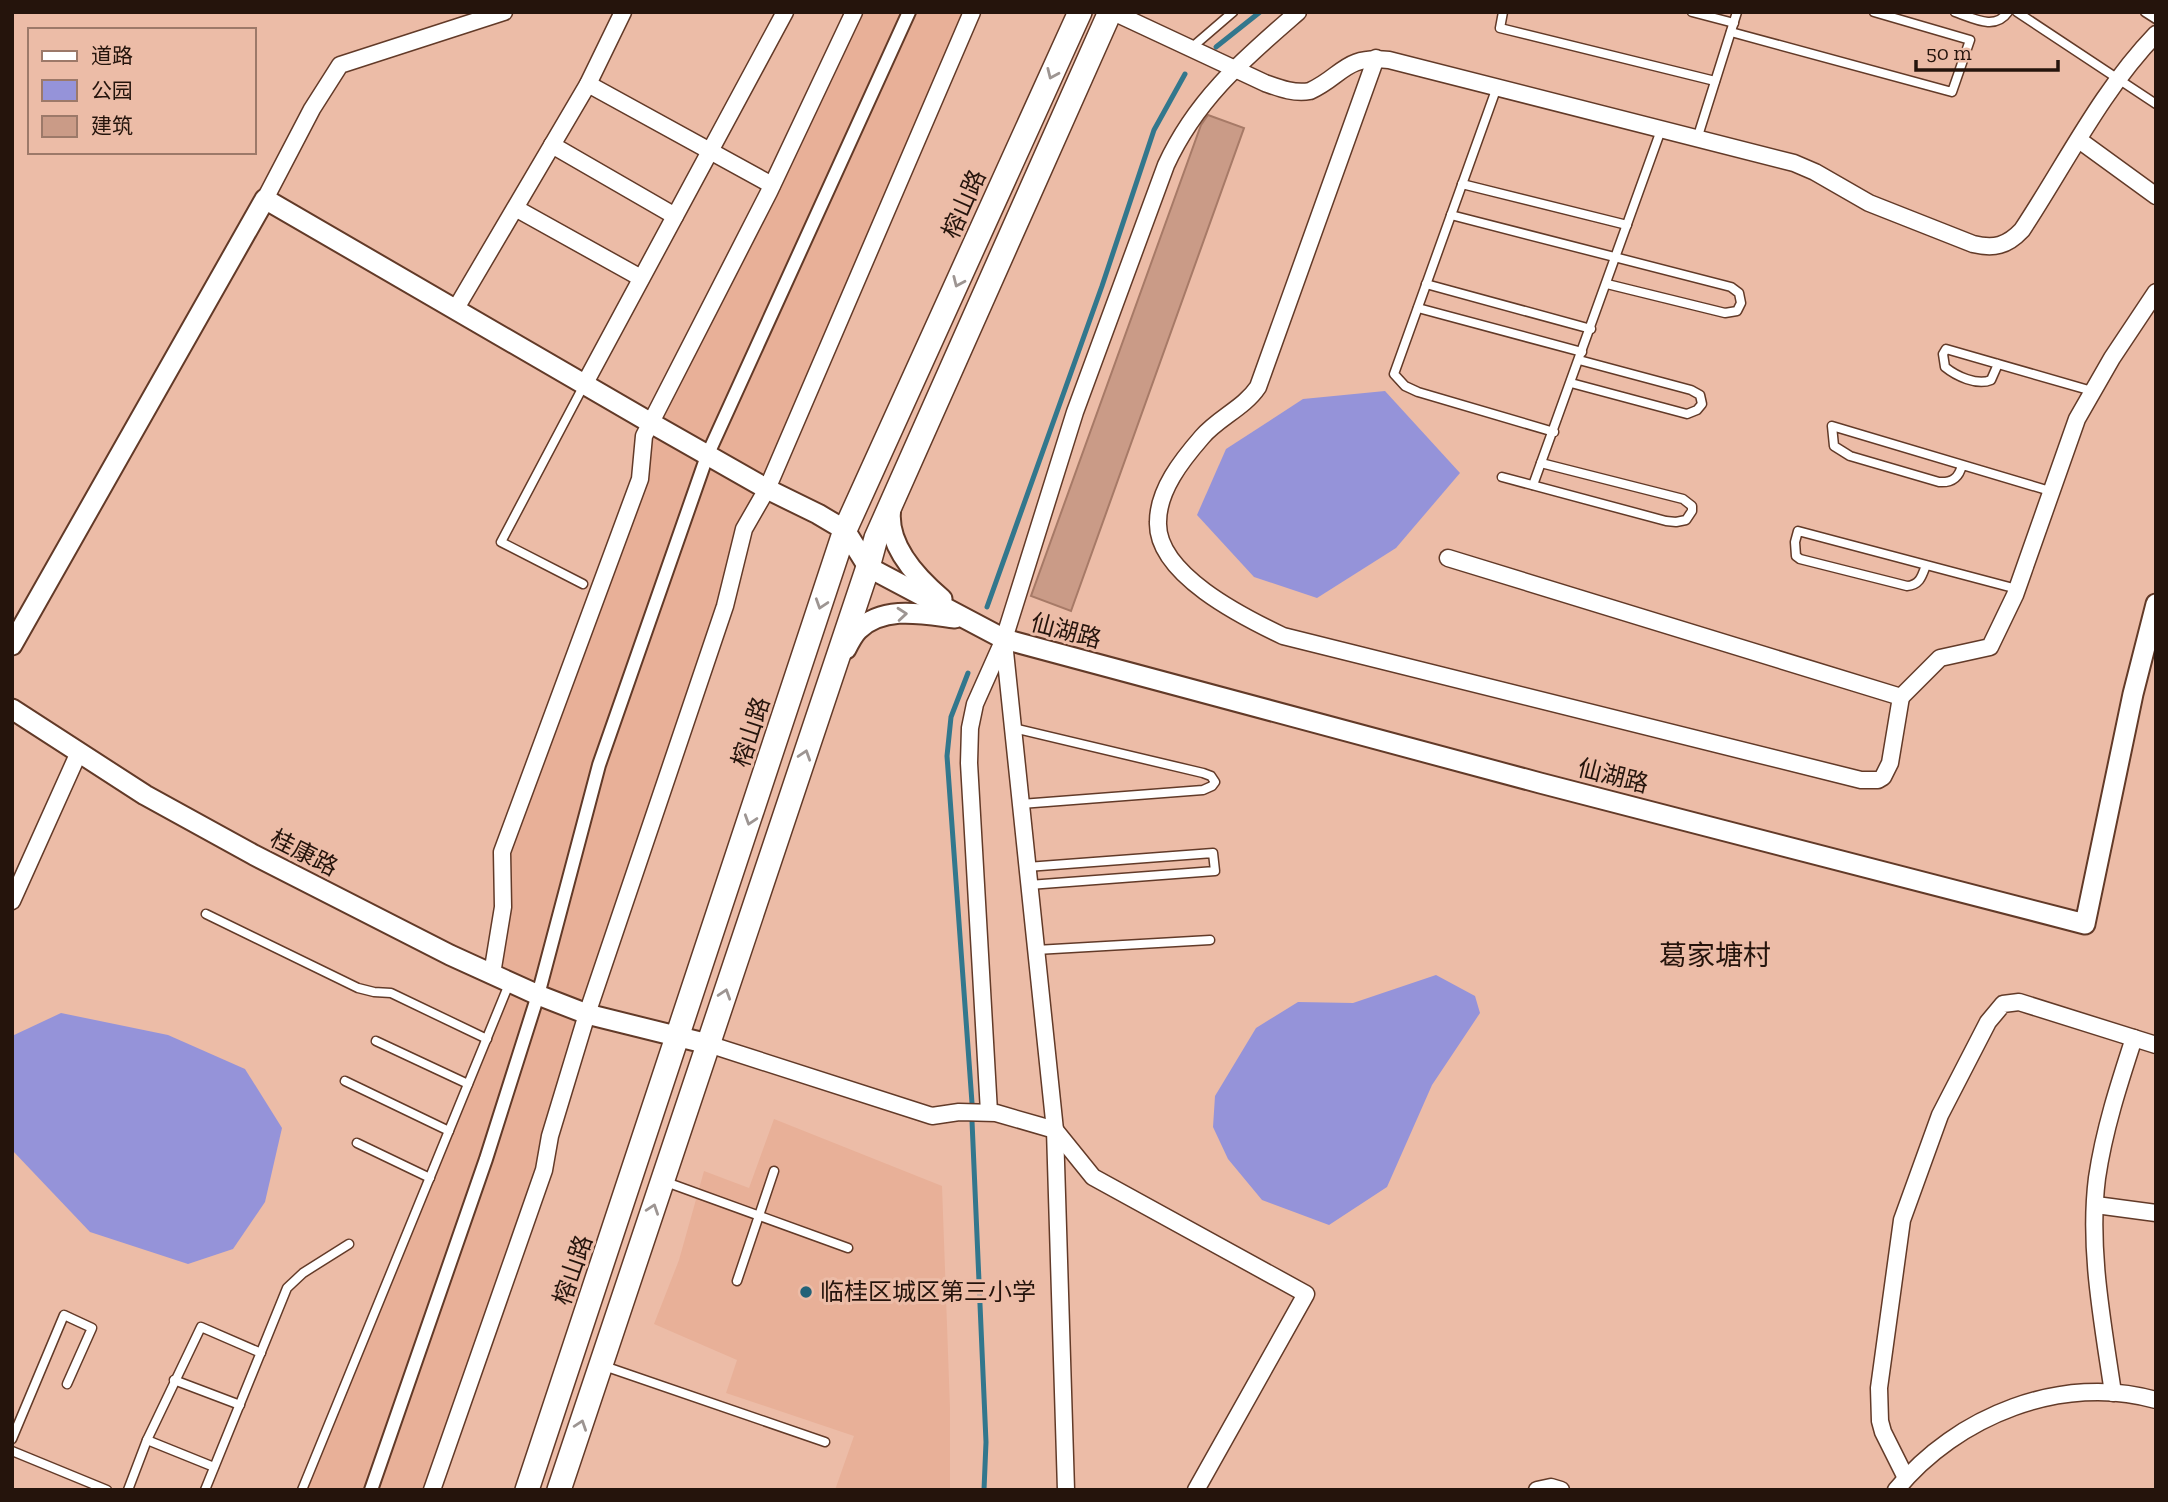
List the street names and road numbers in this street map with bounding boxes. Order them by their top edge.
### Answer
street label: 榕山路 [936,165,991,243]
street label: 仙湖路 [1028,607,1105,654]
street label: 榕山路 [726,693,775,771]
street label: 仙湖路 [1575,753,1652,798]
street label: 桂康路 [266,823,343,882]
street label: 榕山路 [547,1231,598,1309]

